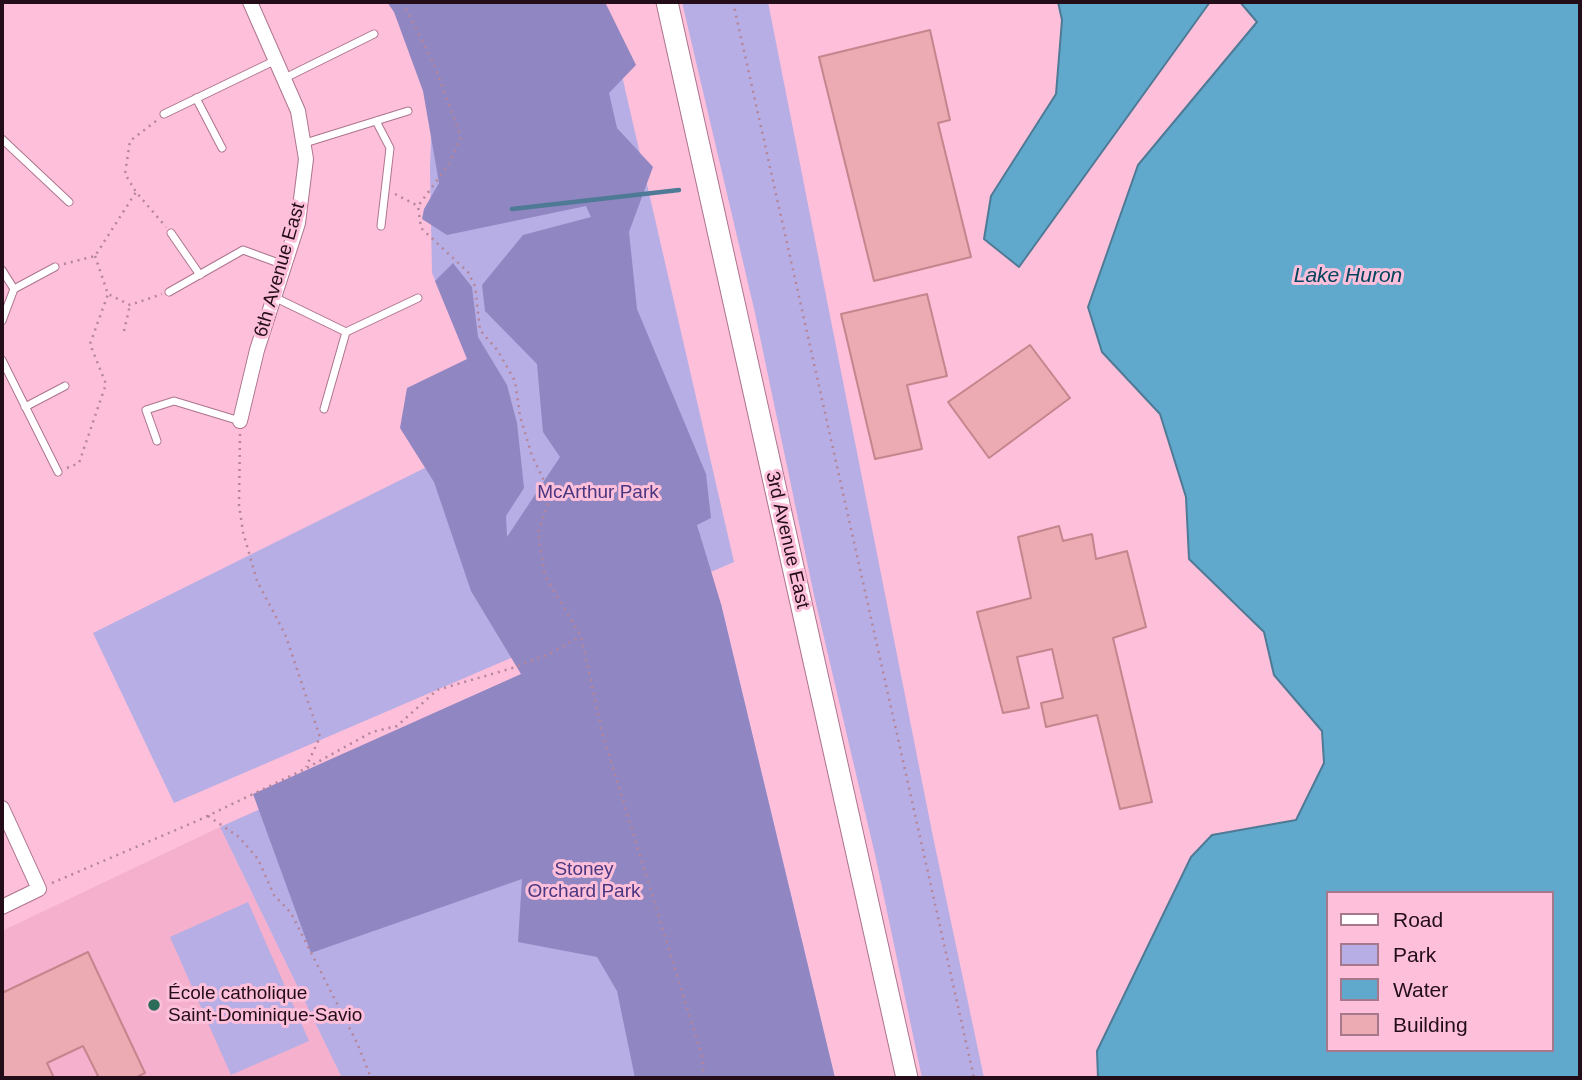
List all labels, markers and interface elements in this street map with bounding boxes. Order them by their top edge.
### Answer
street label: 6th Avenue East [250,200,310,340]
water label: Lake Huron [1294,263,1402,289]
street label: 3rd Avenue East [760,469,814,611]
park label: McArthur Park [537,482,659,504]
park label: Stoney Orchard Park [528,859,640,903]
legend [1326,891,1554,1052]
text: Road [1393,908,1443,931]
text: Park [1393,943,1436,966]
text: Water [1393,978,1448,1001]
place label: École catholique Saint-Dominique-Savio [168,983,362,1027]
marker: École catholique Saint-Dominique-Savio [146,997,162,1013]
text: Building [1393,1013,1468,1036]

